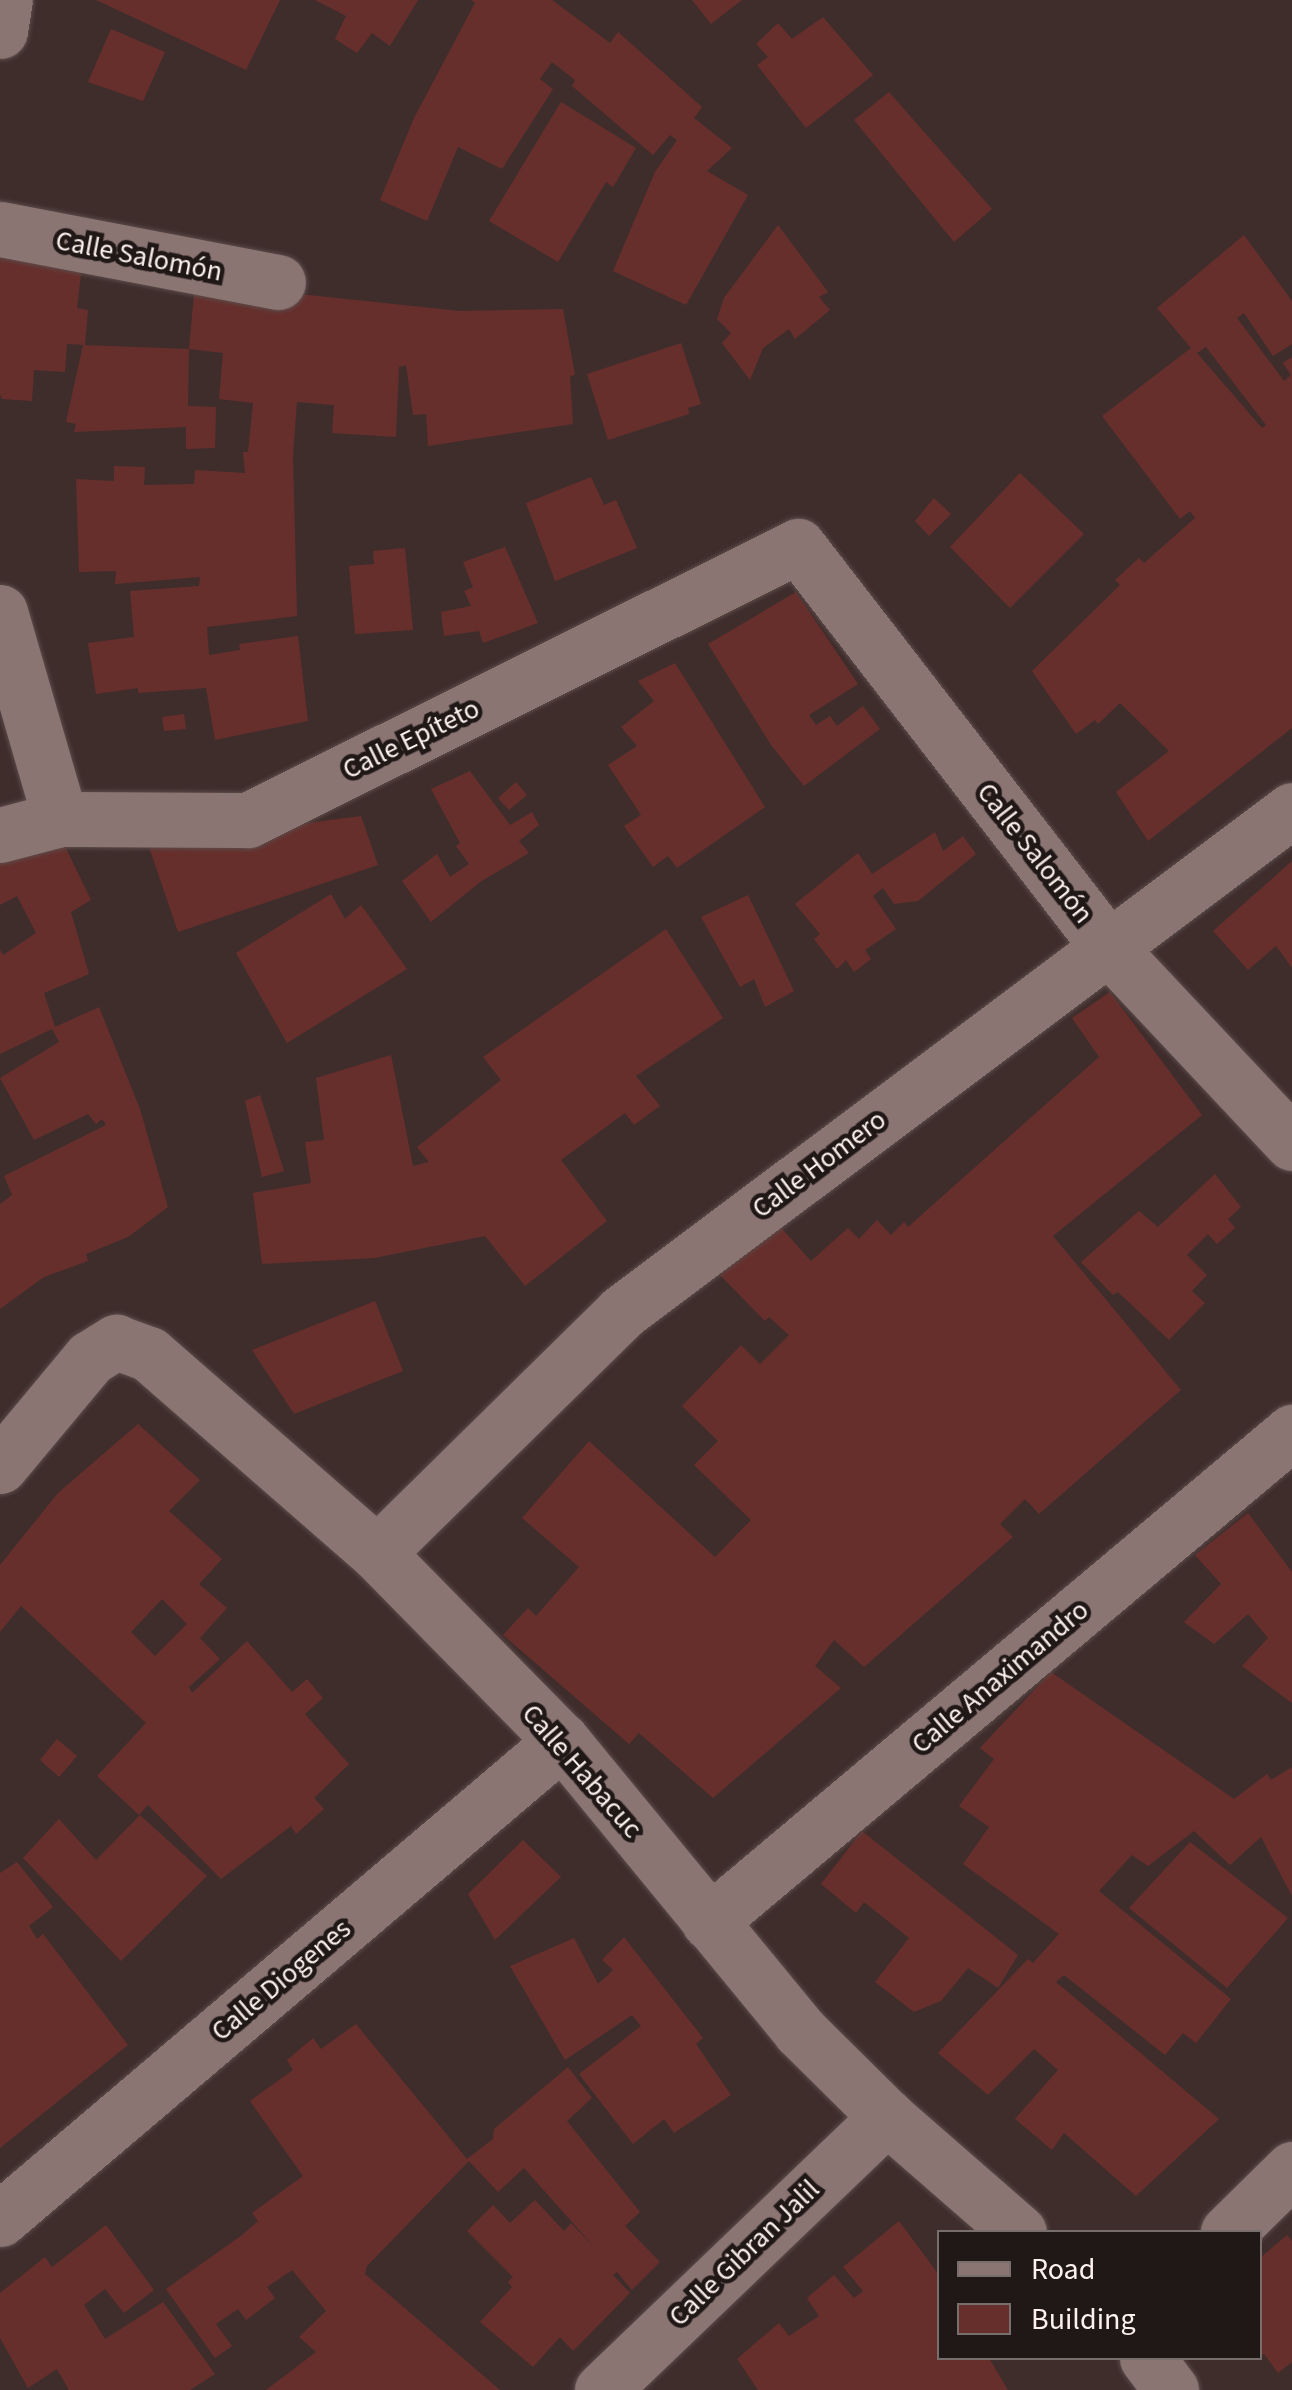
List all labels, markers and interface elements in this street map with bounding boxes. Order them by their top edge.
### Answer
street label: Calle Salomón [53,223,225,289]
street label: Calle Epíteto [337,691,485,787]
street label: Calle Salomón [970,776,1100,930]
street label: Calle Homero [745,1103,893,1225]
street label: Calle Anaximandro [905,1593,1095,1761]
street label: Calle Habacuc [515,1697,649,1845]
street label: Calle Diogenes [204,1912,358,2048]
street label: Calle Gibran Jalil [662,2173,826,2333]
legend [937,2230,1262,2360]
text: Road [1031,2248,1095,2291]
text: Building [1031,2298,1136,2341]

